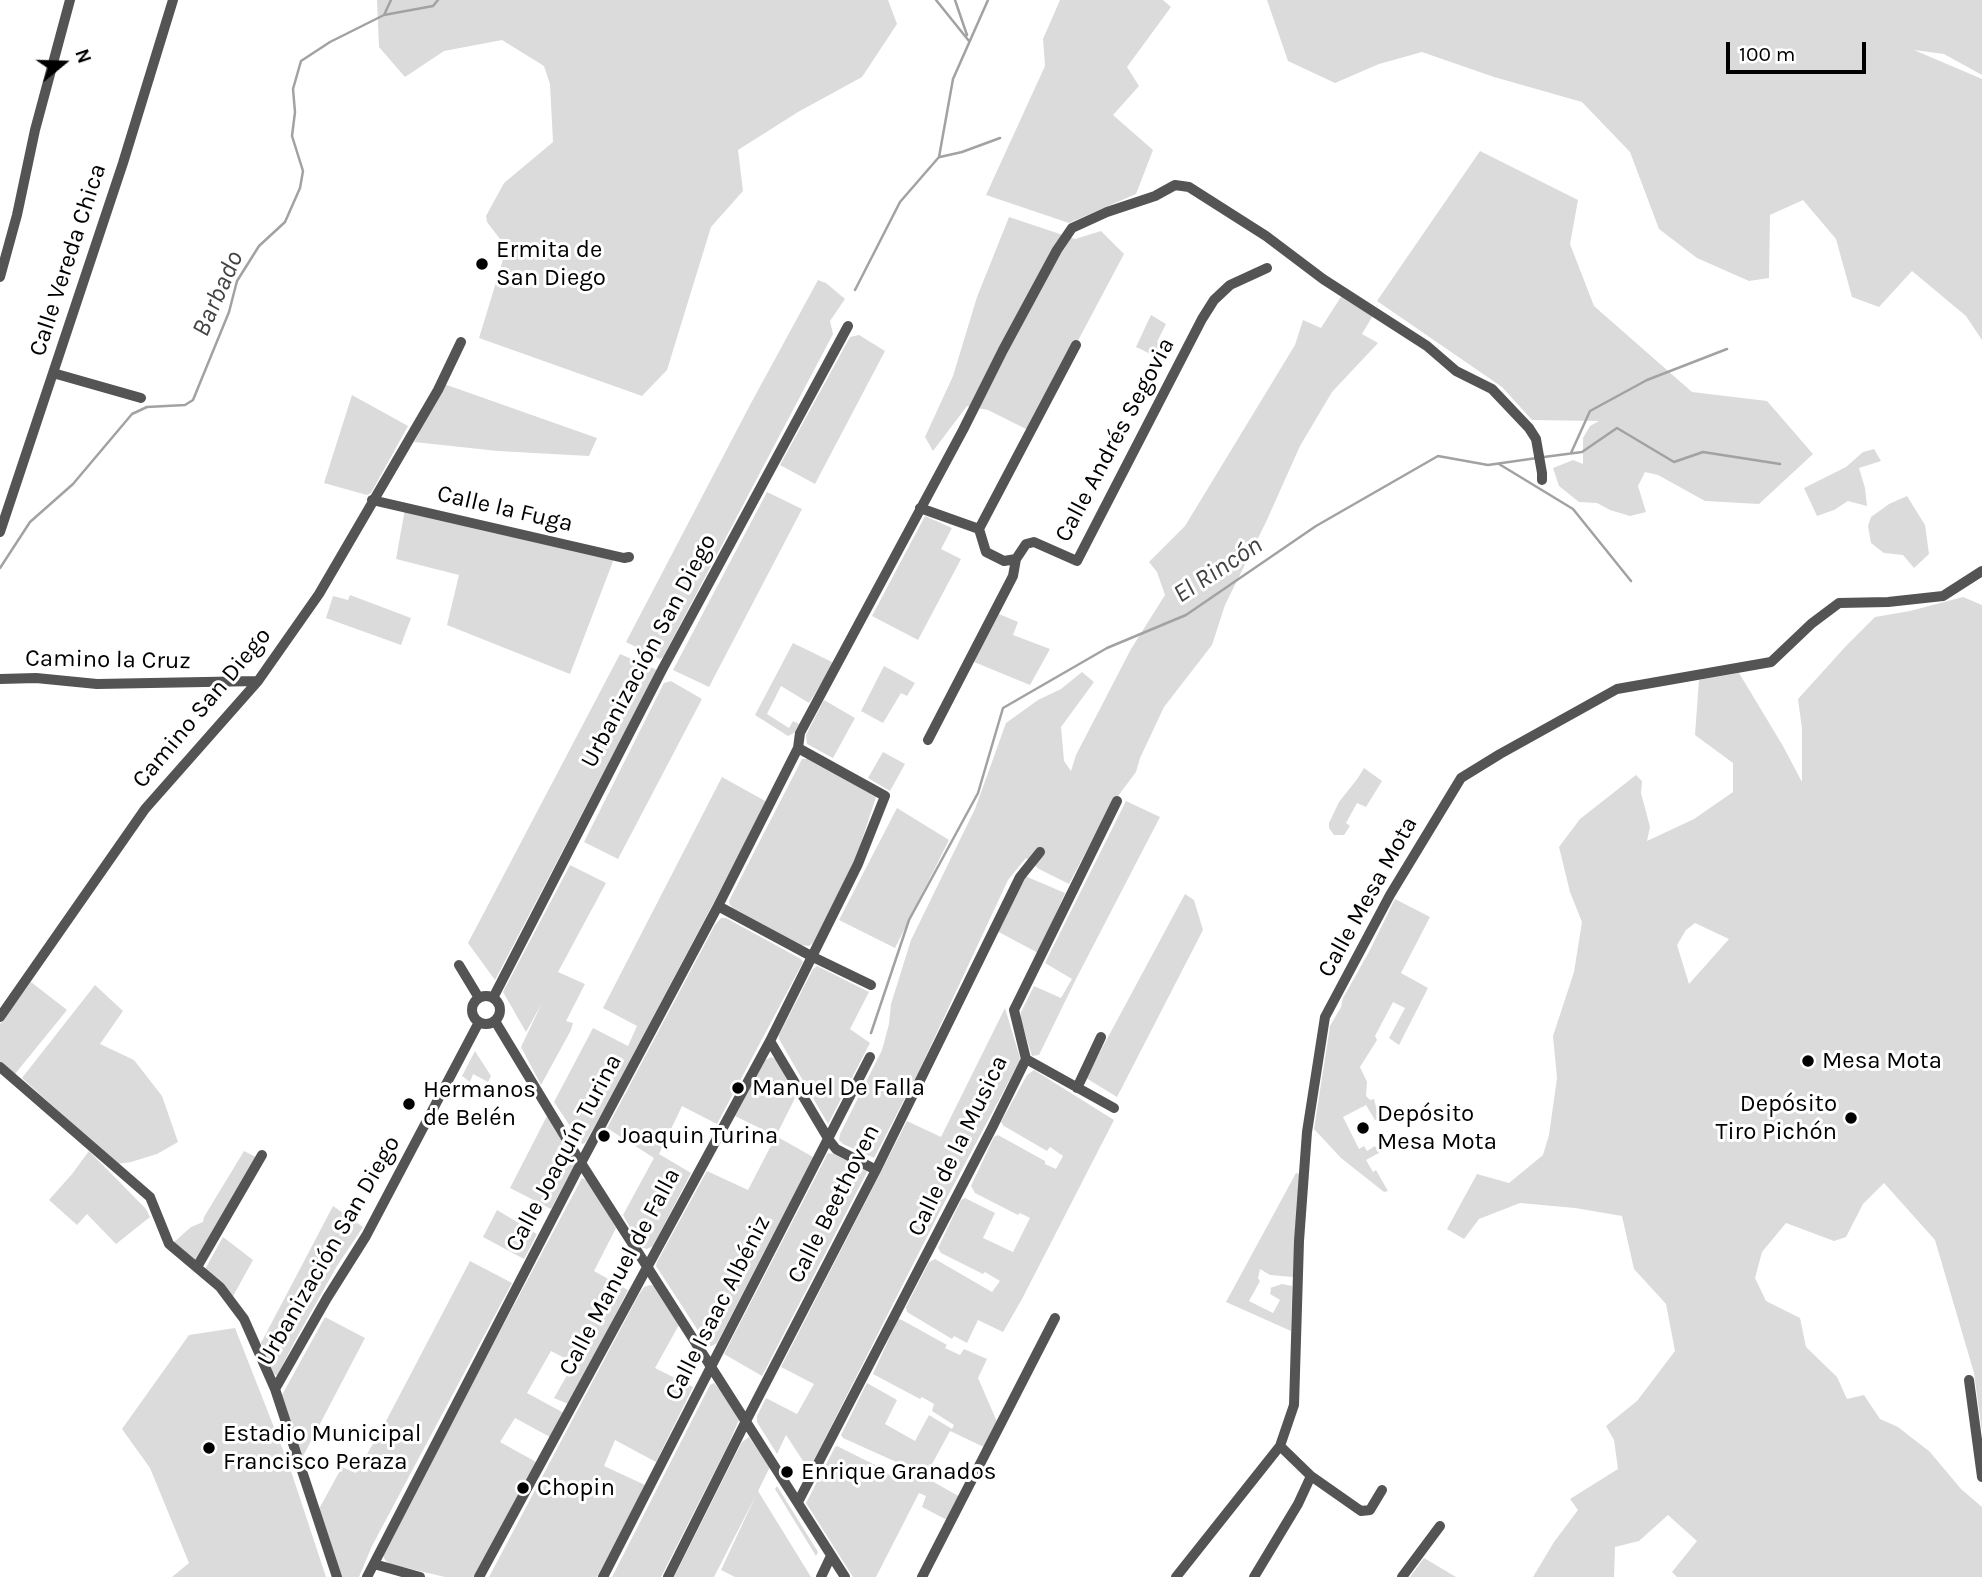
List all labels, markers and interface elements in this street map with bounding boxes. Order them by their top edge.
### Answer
north arrow [28,28,98,98]
scale bar [1730,28,1870,72]
text: 100 m [1739,42,1796,66]
text: N [70,46,95,66]
street label: Calle Vereda Chica [23,160,113,360]
place label: Ermita de San Diego [496,236,606,292]
water label: Barbado [185,247,251,341]
marker: Ermita de San Diego [474,256,490,272]
street label: Calle Andrés Segovia [1049,333,1181,547]
street label: Calle la Fuga [434,479,576,539]
street label: Urbanización San Diego [575,529,723,773]
water label: El Rincón [1168,530,1268,610]
street label: Camino San Diego [126,622,278,794]
street label: Camino la Cruz [25,644,191,676]
street label: Calle Mesa Mota [1312,812,1424,982]
place label: Mesa Mota [1822,1047,1942,1075]
street label: Calle Joaquín Turina [500,1049,628,1257]
street label: Calle de la Musica [902,1051,1014,1241]
marker: Mesa Mota [1800,1053,1816,1069]
place label: Manuel De Falla [752,1074,925,1102]
place label: Hermanos de Belén [423,1076,536,1132]
marker: Manuel De Falla [730,1080,746,1096]
place label: Depósito Tiro Pichón [1715,1090,1837,1146]
marker: Hermanos de Belén [401,1096,417,1112]
place label: Depósito Mesa Mota [1377,1100,1497,1156]
marker: Depósito Tiro Pichón [1843,1110,1859,1126]
street label: Calle Beethoven [782,1120,886,1288]
marker: Depósito Mesa Mota [1355,1120,1371,1136]
place label: Joaquin Turina [618,1122,778,1150]
marker: Joaquin Turina [596,1128,612,1144]
street label: Urbanización San Diego [251,1131,407,1371]
street label: Calle Manuel de Falla [553,1163,687,1381]
street label: Calle Isaac Albéniz [659,1211,777,1405]
place label: Estadio Municipal Francisco Peraza [223,1420,422,1476]
marker: Estadio Municipal Francisco Peraza [201,1440,217,1456]
place label: Enrique Granados [801,1458,996,1486]
marker: Enrique Granados [779,1464,795,1480]
place label: Chopin [537,1474,615,1502]
marker: Chopin [515,1480,531,1496]

